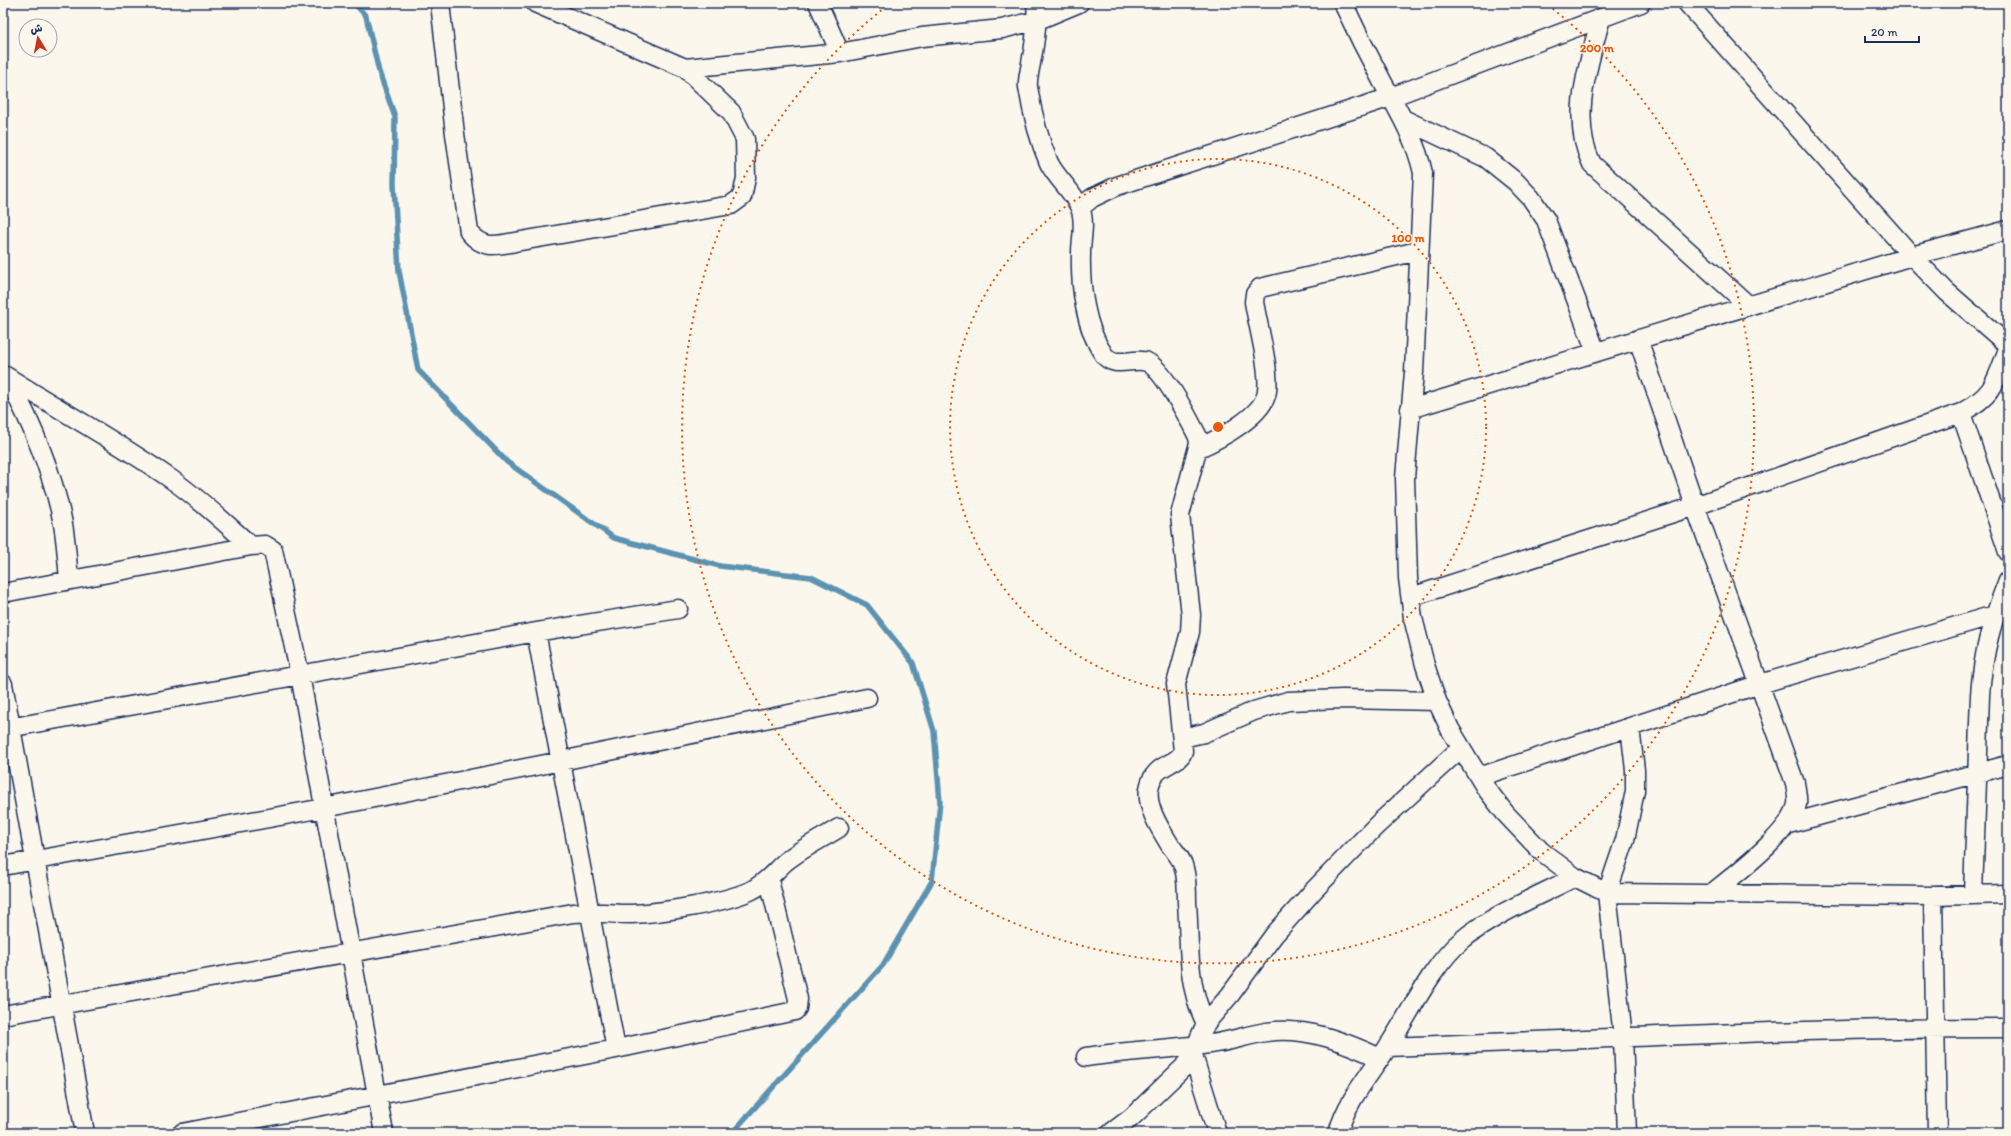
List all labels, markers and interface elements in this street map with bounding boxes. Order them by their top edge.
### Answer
north arrow [18,18,58,58]
scale bar [1865,18,1919,44]
text: ش [29,21,43,36]
text: 20 m [1871,25,1898,39]
text: 200 m [1580,41,1615,55]
text: 100 m [1391,231,1425,245]
centre of rings [1211,420,1225,434]

